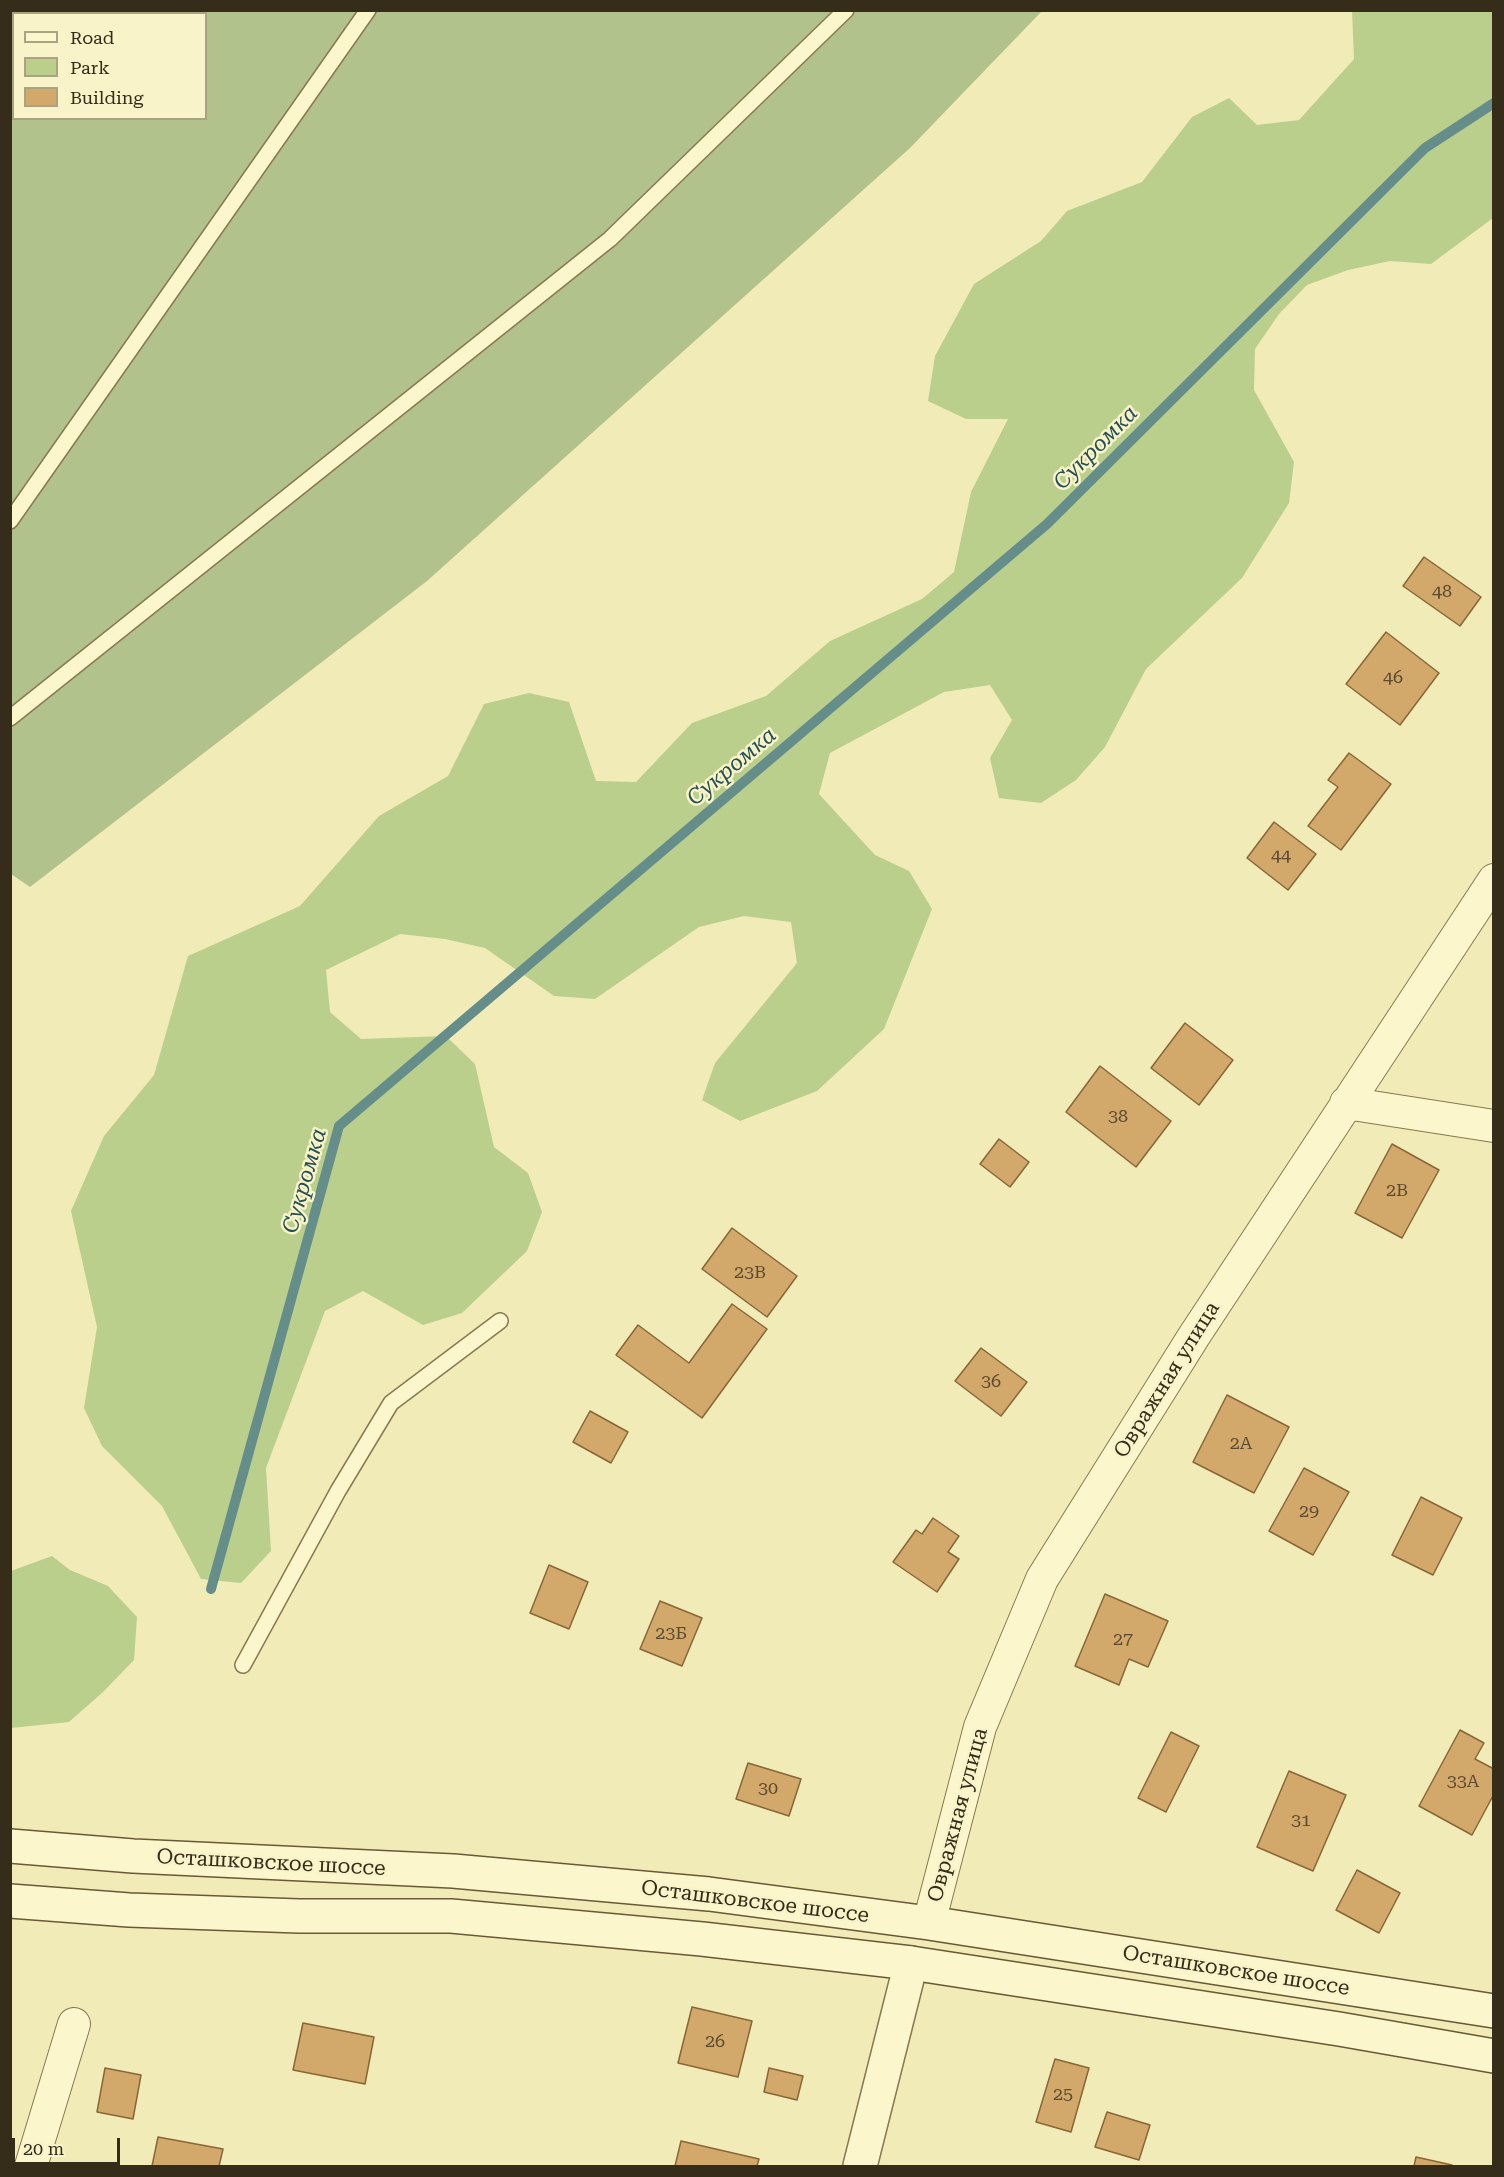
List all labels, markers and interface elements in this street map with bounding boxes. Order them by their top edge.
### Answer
legend [12,12,207,120]
text: Road [70,27,114,48]
text: Park [70,57,110,78]
text: Building [70,87,144,108]
water label: Сукромка [1049,401,1143,495]
house number: 48 [1432,581,1452,603]
house number: 46 [1383,667,1403,689]
water label: Сукромка [682,722,782,812]
house number: 44 [1271,845,1291,867]
house number: 38 [1108,1106,1128,1128]
water label: Сукромка [277,1126,333,1236]
house number: 2В [1386,1180,1408,1202]
house number: 23В [734,1262,766,1284]
street label: Овражная улица [1109,1297,1225,1463]
house number: 36 [981,1371,1001,1393]
house number: 2А [1230,1433,1252,1455]
house number: 29 [1299,1501,1319,1523]
house number: 23Б [655,1623,687,1645]
house number: 27 [1113,1629,1133,1651]
street label: Овражная улица [923,1725,993,1905]
house number: 33А [1447,1771,1479,1793]
house number: 30 [758,1778,778,1800]
house number: 31 [1291,1810,1311,1832]
street label: Осташковское шоссе [156,1844,386,1882]
street label: Осташковское шоссе [640,1876,870,1928]
street label: Осташковское шоссе [1121,1941,1351,2001]
house number: 26 [705,2031,725,2053]
house number: 25 [1053,2084,1073,2106]
scale bar [15,2126,123,2164]
text: 20 m [23,2138,64,2159]

